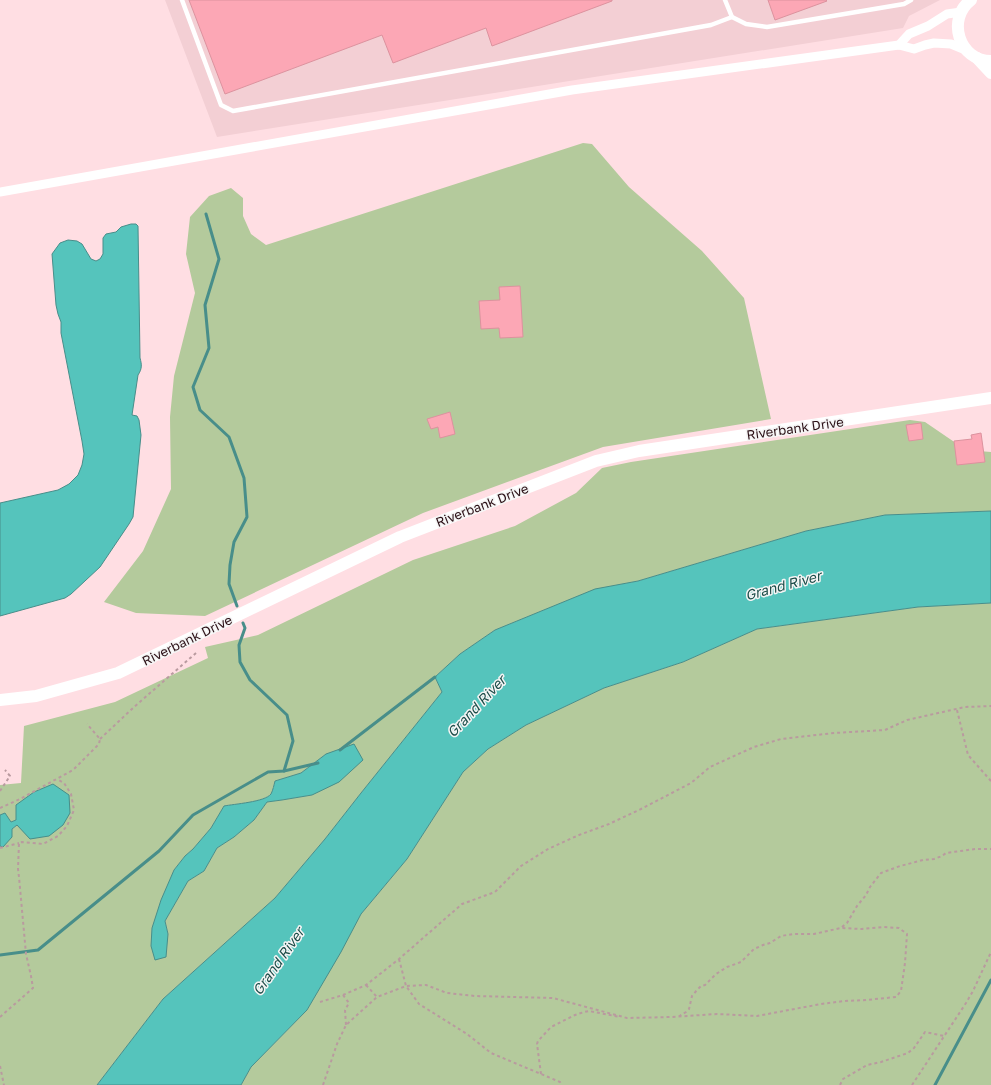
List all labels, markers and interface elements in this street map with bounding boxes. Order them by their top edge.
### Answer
street label: Riverbank Drive [745,413,845,443]
street label: Riverbank Drive [433,480,531,530]
water label: Grand River [743,566,825,603]
street label: Riverbank Drive [139,611,235,669]
water label: Grand River [443,670,511,740]
water label: Grand River [249,922,309,998]

